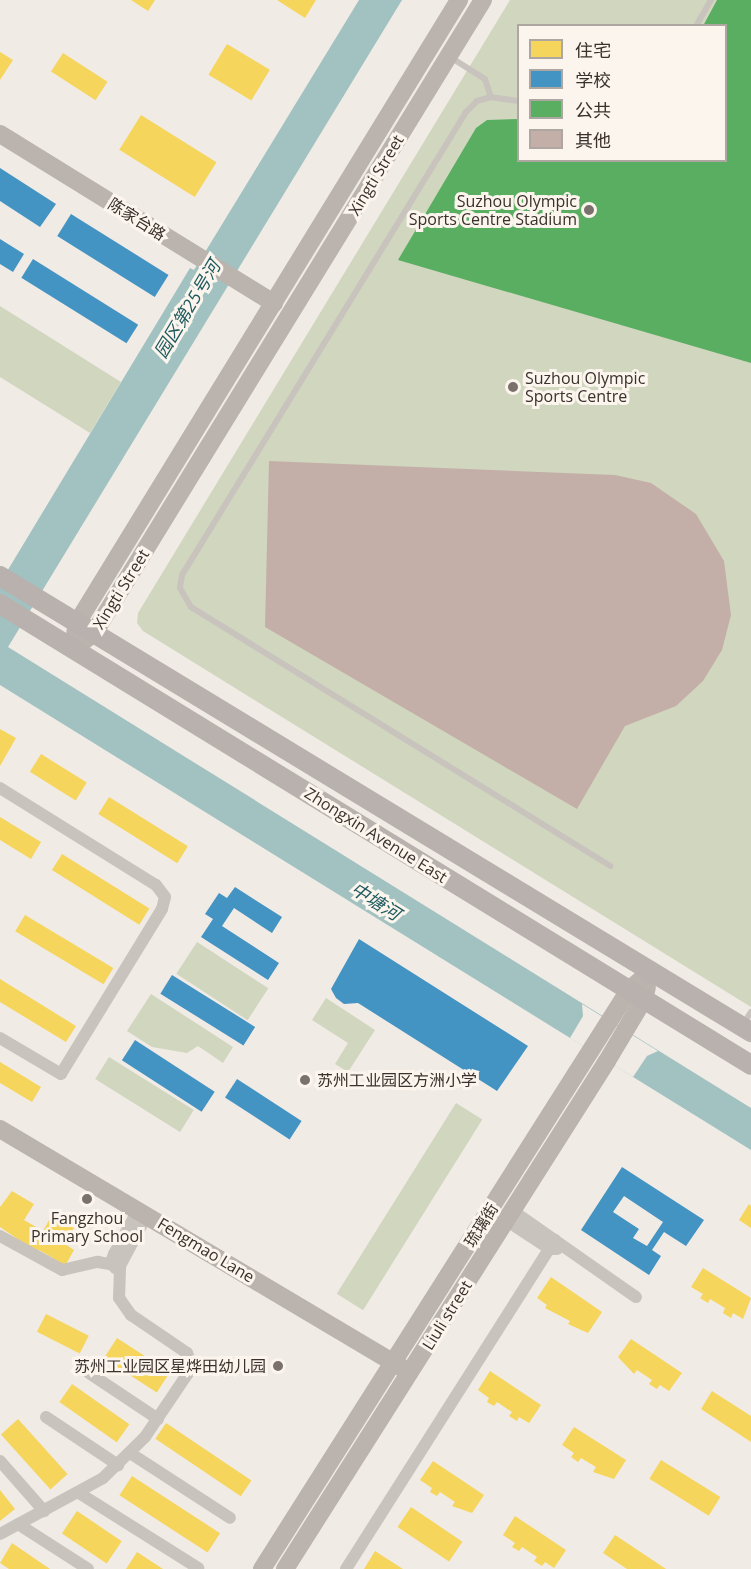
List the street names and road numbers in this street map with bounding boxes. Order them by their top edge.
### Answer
street label: Xingti Street [344,131,408,219]
street label: 陈家台路 [105,194,169,244]
street label: Xingti Street [89,546,153,632]
street label: Zhongxin Avenue East [301,783,451,887]
street label: 琉璃街 [460,1200,502,1250]
street label: Fengmao Lane [154,1214,258,1286]
street label: Liuli street [418,1277,476,1353]

